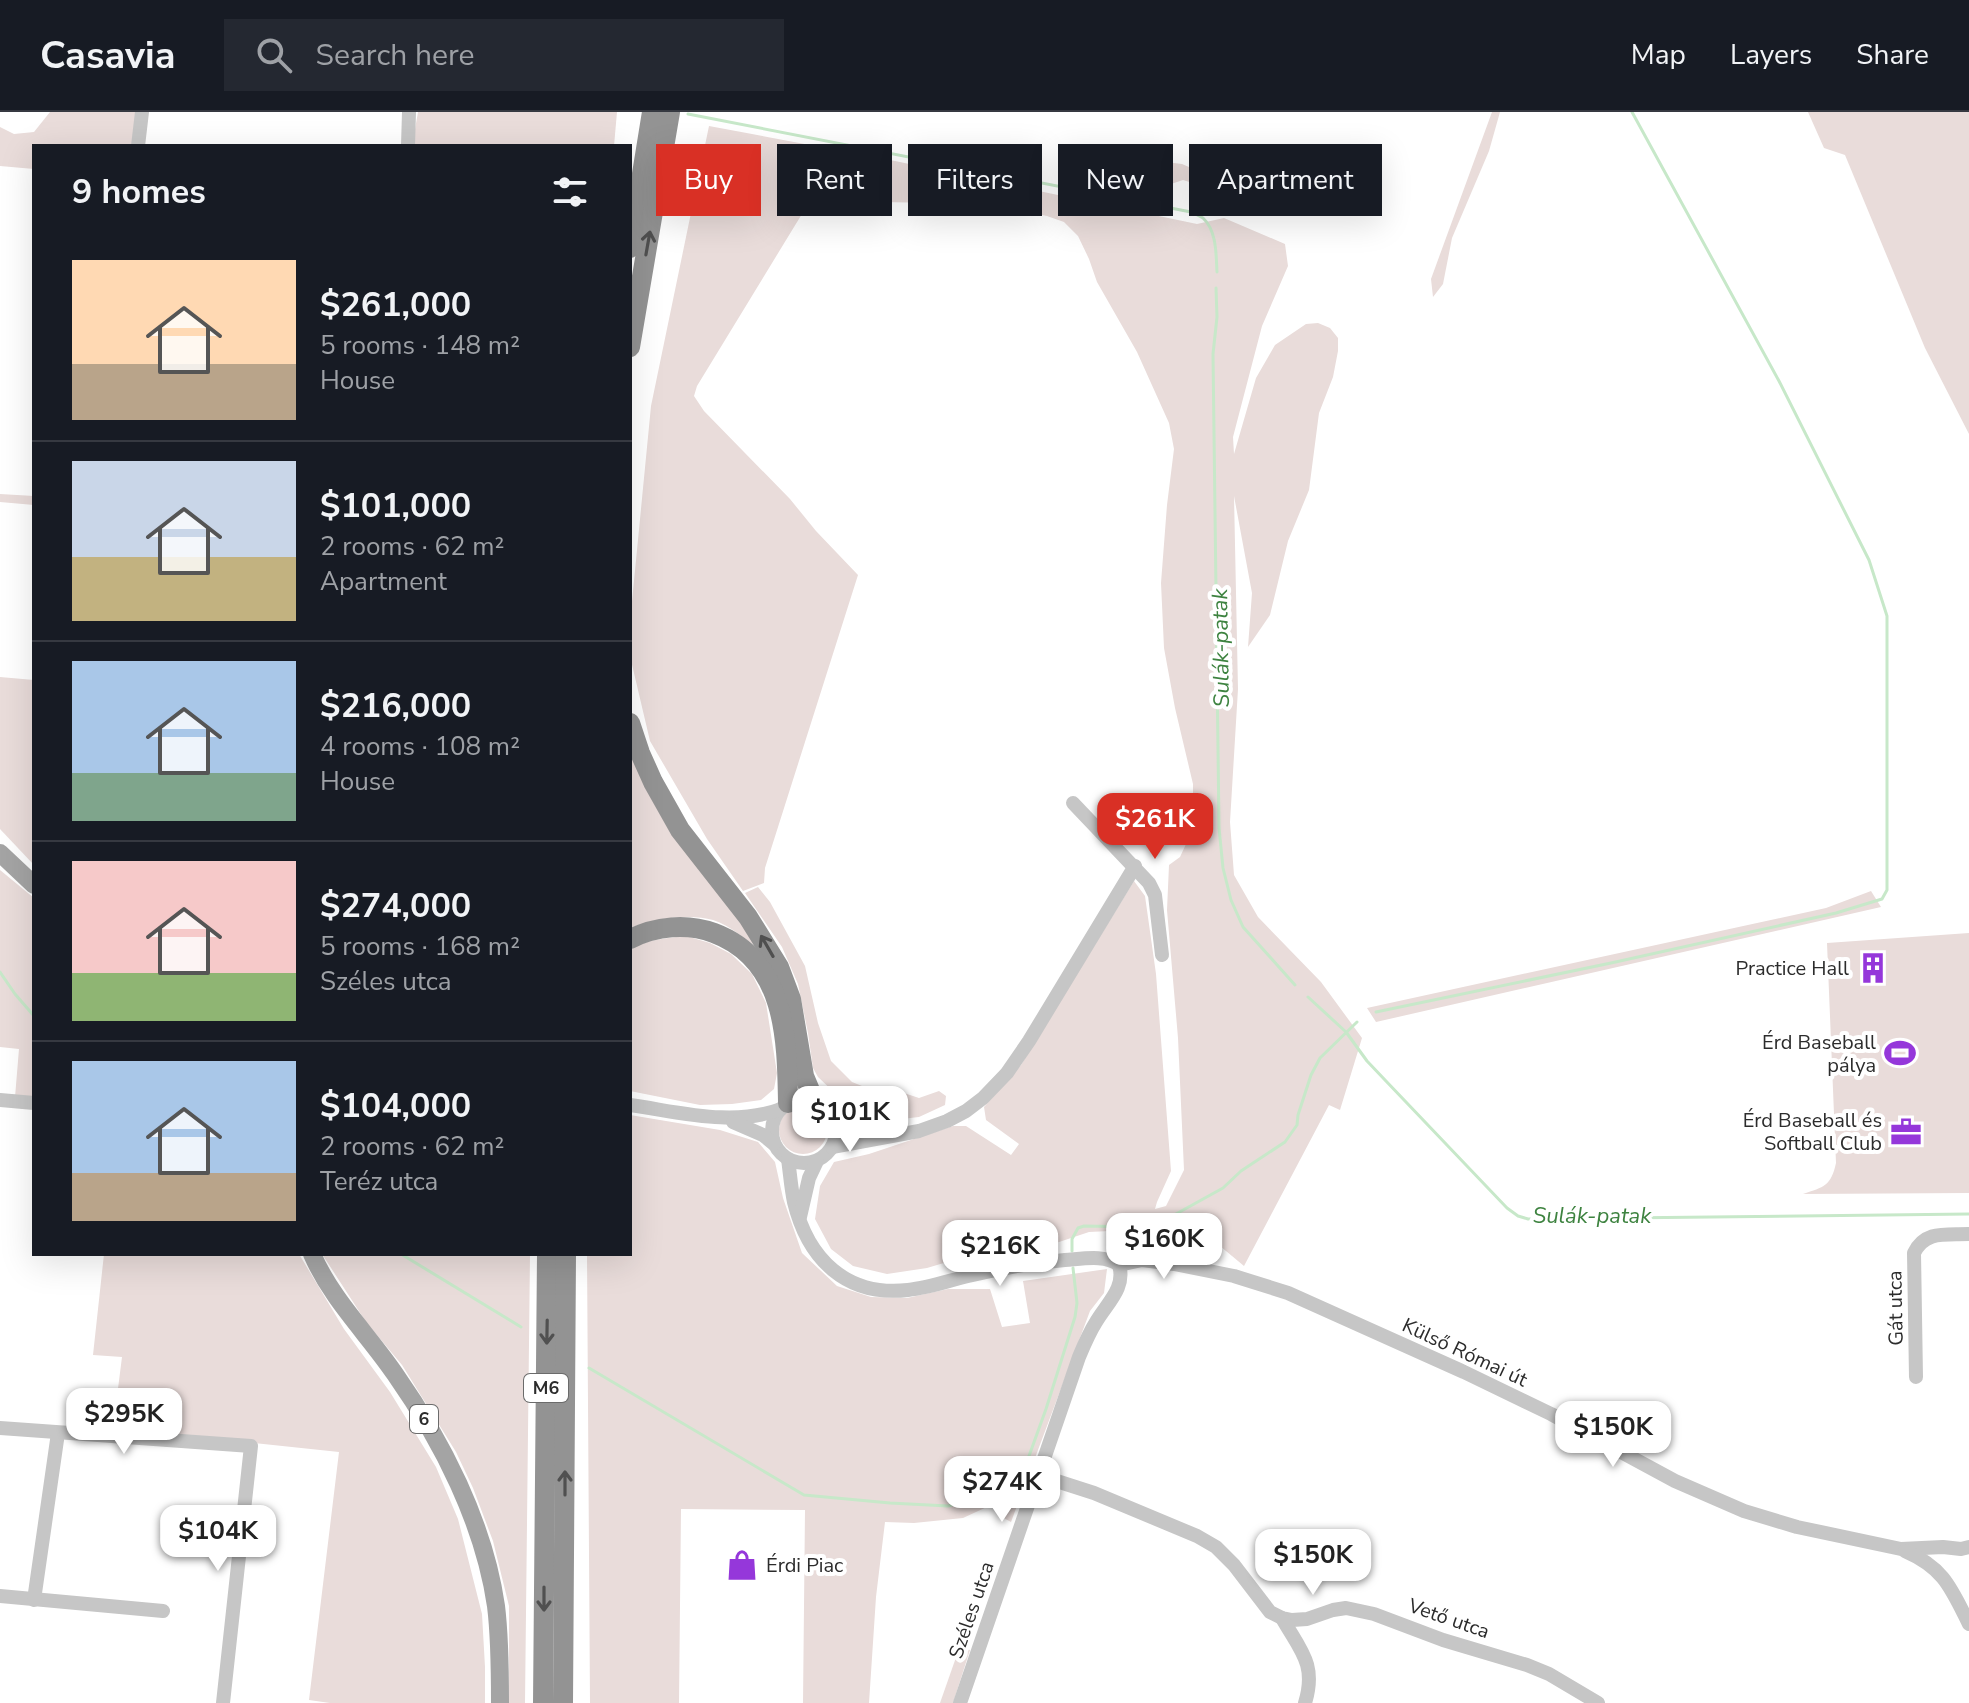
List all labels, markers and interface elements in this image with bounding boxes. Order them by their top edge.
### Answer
search box [224,19,784,91]
text: Casavia [40,30,176,81]
icon: search [252,33,296,77]
text: Search here [316,35,475,76]
text: Map [1631,36,1686,74]
text: Layers [1730,36,1812,74]
text: Share [1856,36,1929,74]
chip: Buy [656,144,761,216]
chip: Rent [777,144,892,216]
chip: Filters [908,144,1042,216]
chip: New [1058,144,1173,216]
chip: Apartment [1189,144,1382,216]
text: 9 homes [72,169,206,215]
icon: filters [548,170,592,214]
one-way arrow [641,230,656,256]
text: $261,000 [320,282,471,328]
icon: home [136,292,232,388]
text: 5 rooms · 148 m² [320,328,520,363]
text: House [320,363,395,398]
text: $101,000 [320,483,471,529]
icon: home [136,493,232,589]
text: 2 rooms · 62 m² [320,529,504,564]
text: Apartment [320,564,447,599]
water label: Sulák-patak [1205,587,1237,708]
text: $216,000 [320,683,471,729]
icon: home [136,693,232,789]
text: 4 rooms · 108 m² [320,729,520,764]
text: House [320,764,395,799]
pin: $261K [1099,793,1211,861]
text: $261K [1115,801,1195,836]
text: $274,000 [320,883,471,929]
icon: home [136,893,232,989]
text: 5 rooms · 168 m² [320,929,520,964]
one-way arrow [759,935,775,958]
building icon: Practice Hall [1856,951,1890,985]
place label: Practice Hall [1735,955,1849,982]
text: Széles utca [320,964,451,999]
place label: Érd Baseball pálya [1762,1029,1876,1079]
sports icon: Érd Baseball pálya [1883,1036,1917,1070]
text: $104,000 [320,1083,471,1129]
pin: $101K [794,1086,906,1154]
icon: home [136,1093,232,1189]
text: $101K [810,1094,890,1129]
place label: Érd Baseball és Softball Club [1743,1107,1882,1157]
office icon: Érd Baseball és Softball Club [1889,1115,1923,1149]
text: 2 rooms · 62 m² [320,1129,504,1164]
text: Teréz utca [320,1164,438,1199]
water label: Sulák-patak [1533,1201,1652,1231]
pin: $160K [1108,1213,1220,1281]
pin: $216K [944,1220,1056,1288]
text: $160K [1124,1221,1204,1256]
text: $216K [960,1228,1040,1263]
street label: Gát utca [1881,1270,1910,1346]
street label: Külső Római út [1398,1312,1533,1394]
one-way arrow [539,1318,554,1345]
road number: M6 [524,1374,568,1402]
pin: $295K [68,1388,180,1456]
text: $295K [84,1396,164,1431]
pin: $150K [1557,1401,1669,1469]
road number: 6 [410,1405,438,1433]
text: $150K [1573,1409,1653,1444]
pin: $274K [946,1456,1058,1524]
text: $274K [962,1464,1042,1499]
one-way arrow [557,1470,572,1497]
pin: $104K [162,1505,274,1573]
text: $104K [178,1513,258,1548]
pin: $150K [1257,1529,1369,1597]
text: $150K [1273,1537,1353,1572]
shop icon: Érdi Piac [725,1548,759,1582]
place label: Érdi Piac [766,1552,843,1579]
street label: Széles utca [942,1558,1001,1662]
one-way arrow [536,1585,552,1612]
street label: Vető utca [1404,1592,1493,1645]

